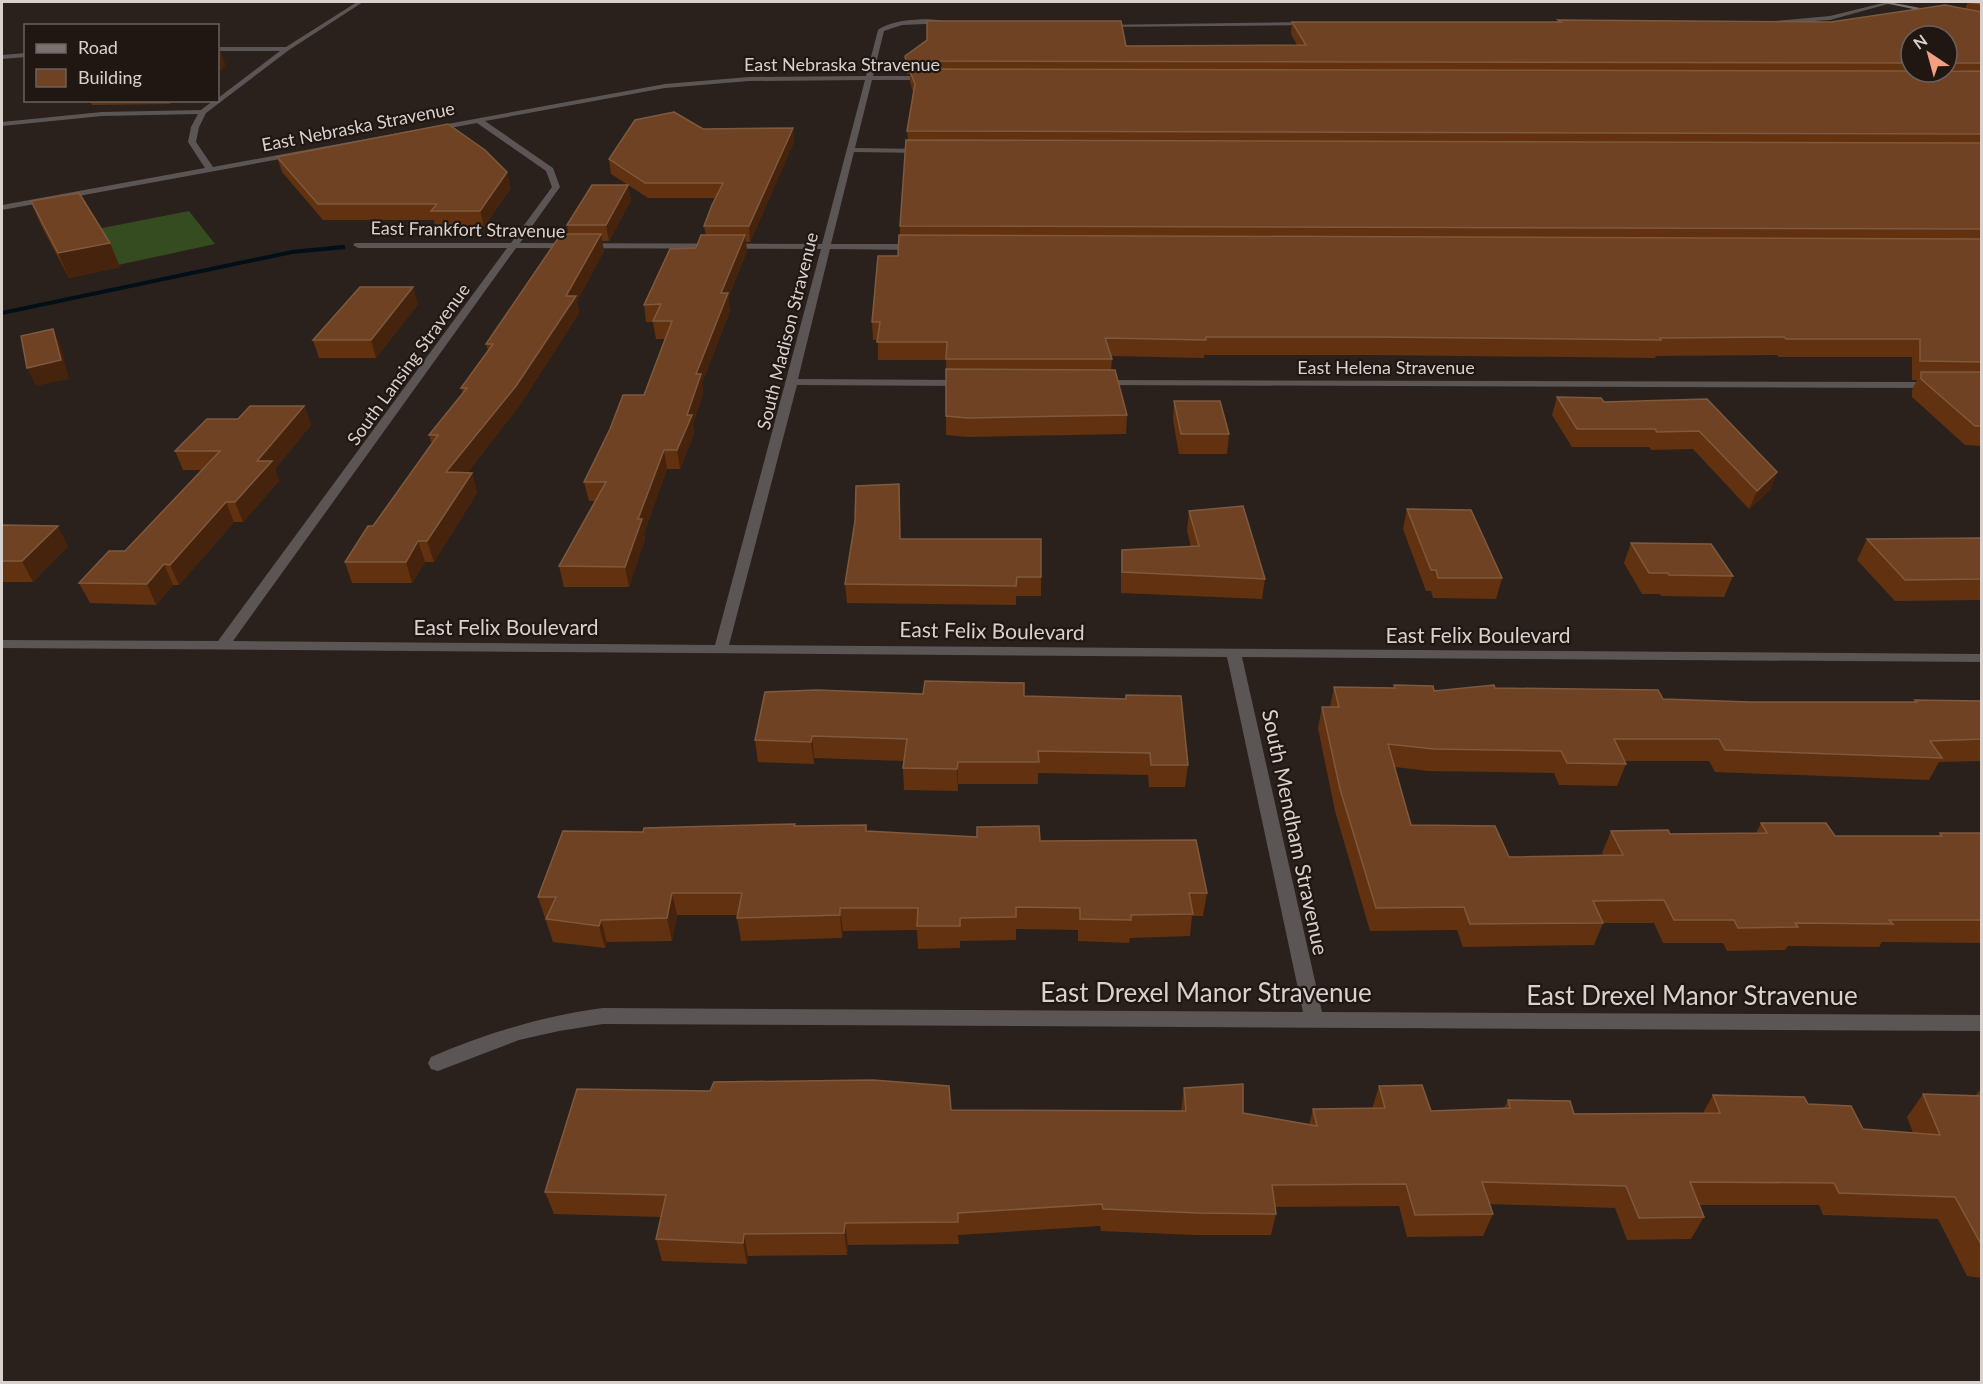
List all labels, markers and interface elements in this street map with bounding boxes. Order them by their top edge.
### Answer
legend [24,24,219,102]
north arrow [1899,24,1959,84]
text: N [1909,30,1930,53]
text: Road [78,36,118,58]
street label: East Nebraska Stravenue [744,53,940,75]
text: Building [78,66,142,88]
street label: East Nebraska Stravenue [260,96,456,156]
street label: East Frankfort Stravenue [370,216,566,242]
street label: South Madison Stravenue [752,230,822,432]
street label: South Lansing Stravenue [342,279,474,449]
street label: East Helena Stravenue [1297,356,1475,378]
street label: East Felix Boulevard [413,614,599,639]
street label: East Felix Boulevard [899,616,1085,644]
street label: East Felix Boulevard [1385,622,1571,647]
street label: South Mendham Stravenue [1258,707,1334,957]
street label: East Drexel Manor Stravenue [1040,976,1372,1008]
street label: East Drexel Manor Stravenue [1526,979,1858,1011]

